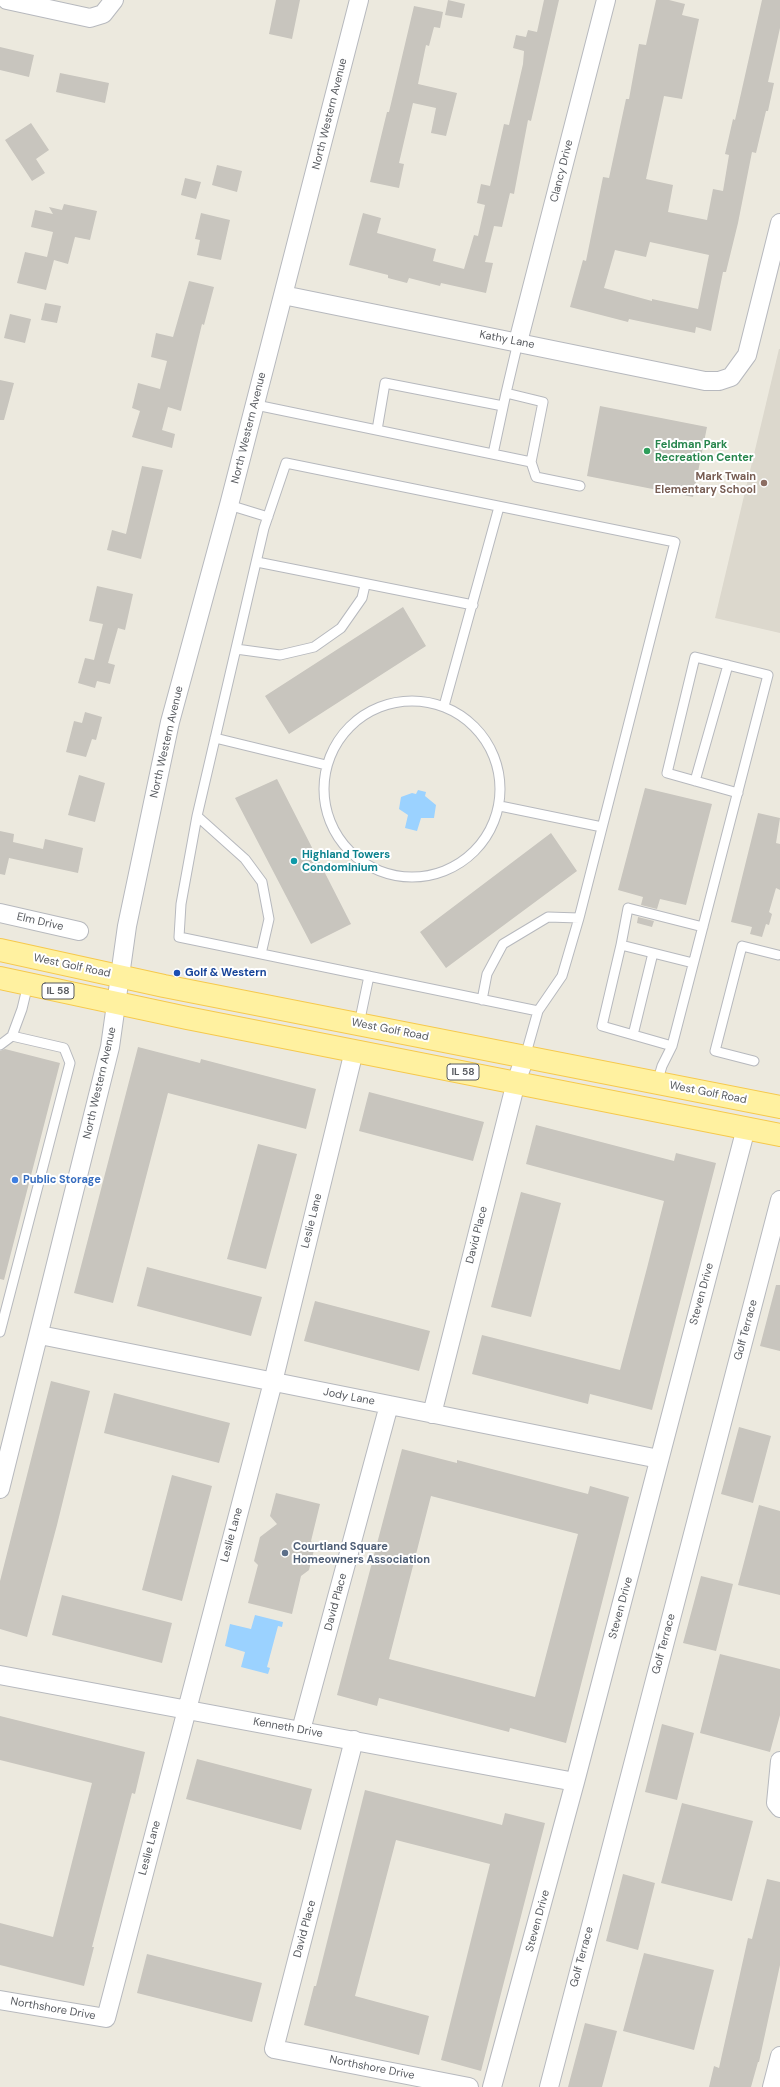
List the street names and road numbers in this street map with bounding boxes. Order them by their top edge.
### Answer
street label: North Western Avenue [310,57,350,171]
street label: Clancy Drive [548,138,576,204]
street label: Kathy Lane [478,328,536,352]
street label: North Western Avenue [229,371,269,485]
street label: North Western Avenue [148,685,186,799]
street label: Elm Drive [15,910,65,934]
street label: West Golf Road [32,951,112,981]
road number: IL 58 [42,983,74,999]
street label: West Golf Road [350,1016,430,1044]
street label: North Western Avenue [81,1026,119,1140]
road number: IL 58 [447,1064,479,1080]
street label: West Golf Road [668,1079,748,1107]
street label: Leslie Lane [299,1192,325,1250]
street label: David Place [463,1205,491,1265]
street label: Steven Drive [687,1262,717,1326]
street label: Golf Terrace [732,1298,760,1362]
street label: Jody Lane [322,1386,376,1408]
street label: Leslie Lane [218,1506,246,1564]
street label: David Place [322,1572,350,1632]
street label: Steven Drive [606,1576,636,1640]
street label: Golf Terrace [650,1612,678,1676]
street label: Kenneth Drive [252,1715,324,1741]
street label: Leslie Lane [136,1819,164,1877]
street label: Steven Drive [523,1889,553,1953]
street label: David Place [291,1899,319,1959]
street label: Golf Terrace [568,1925,596,1989]
street label: Northshore Drive [9,1995,97,2023]
street label: Northshore Drive [328,2053,416,2083]

